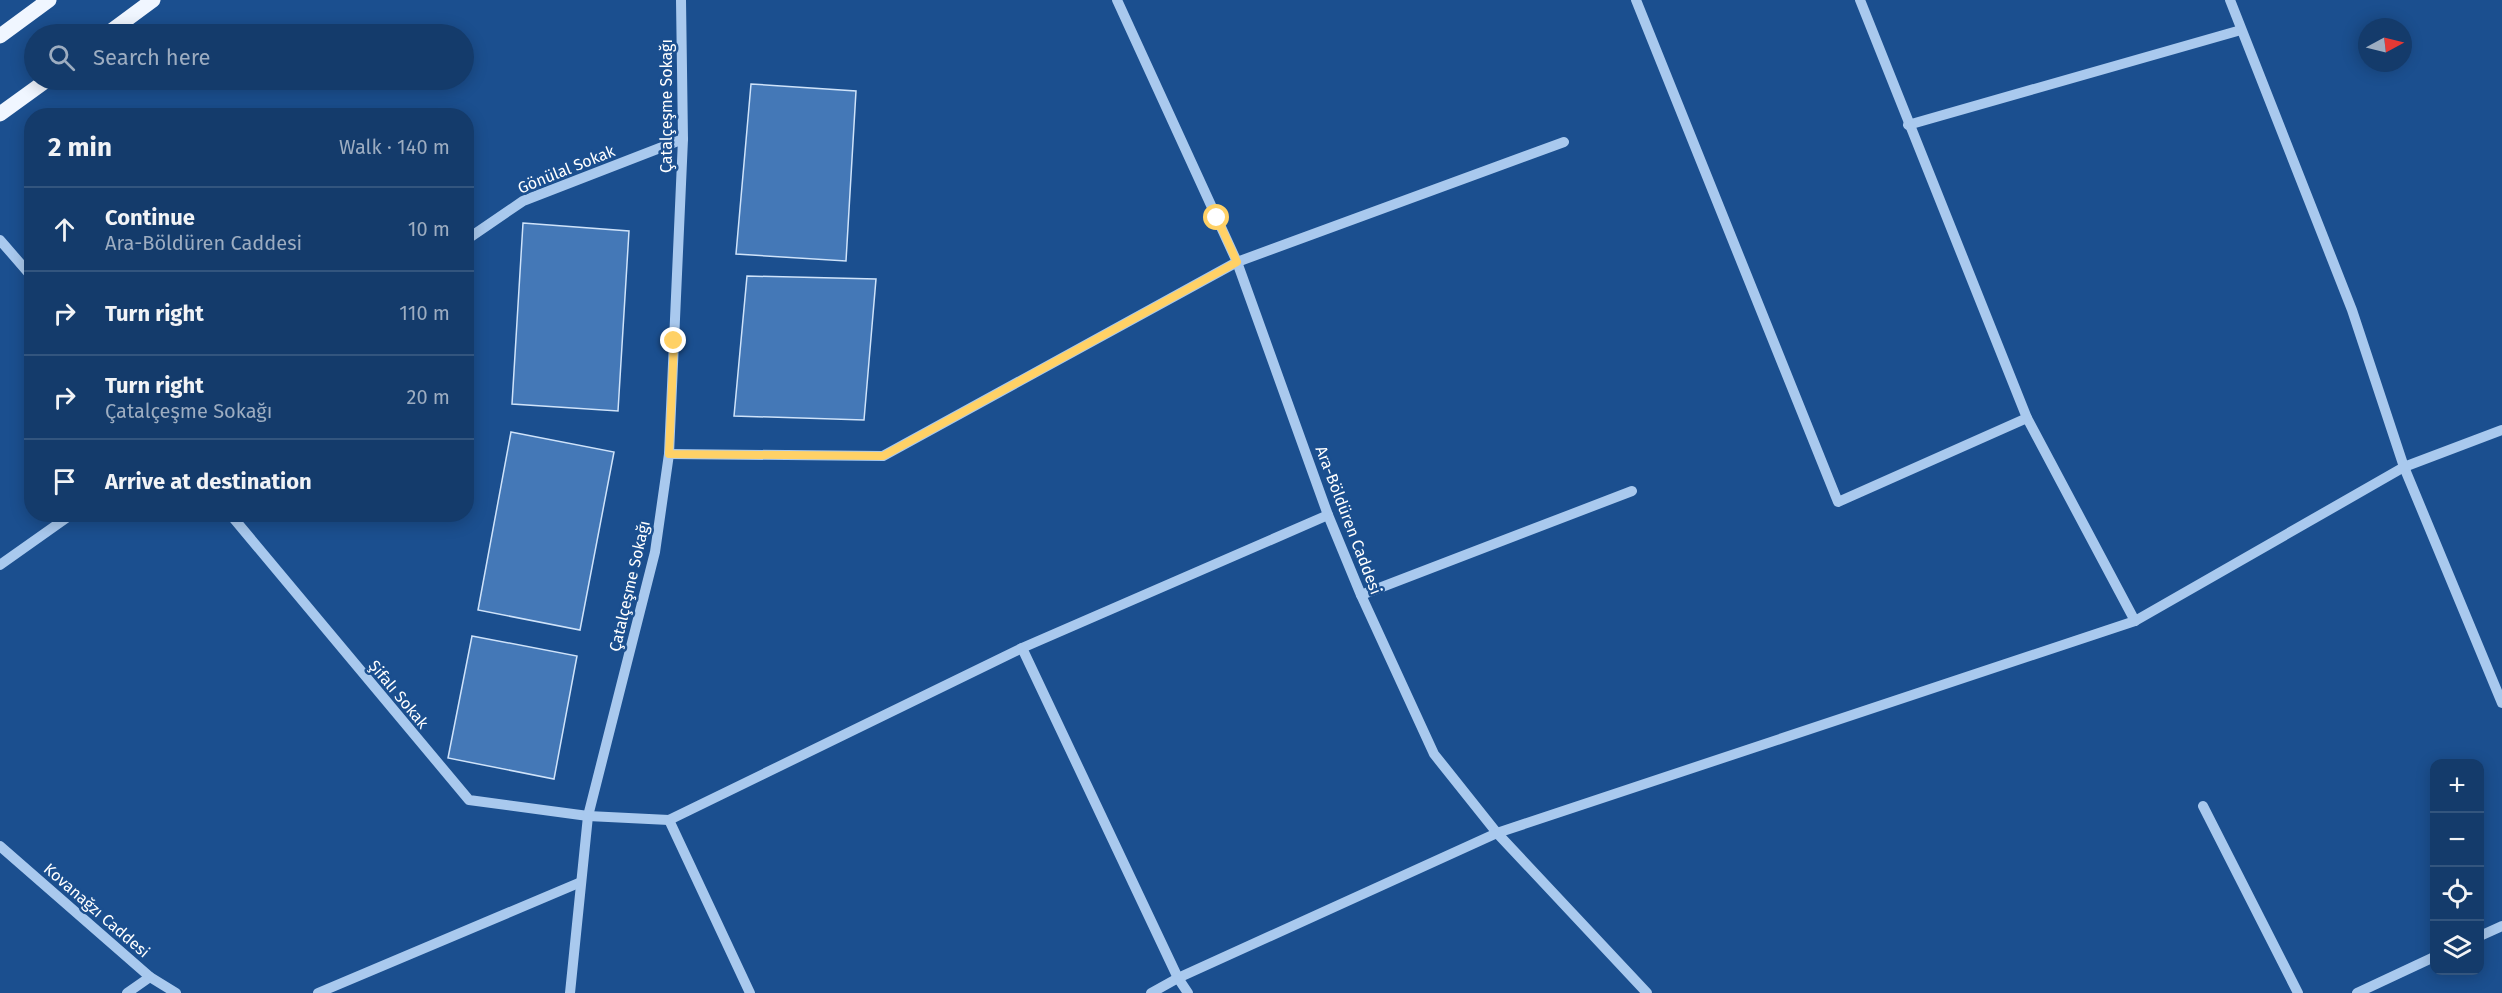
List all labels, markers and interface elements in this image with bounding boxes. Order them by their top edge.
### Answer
north arrow [2358,18,2412,72]
search box [24,24,474,90]
street label: Çatalçeşme Sokağı [657,39,677,173]
icon: search [45,41,78,74]
text: Search here [93,44,211,71]
text: 2 min [48,132,112,163]
text: Walk · 140 m [339,135,450,159]
street label: Gönülal Sokak [515,141,618,198]
text: Continue [105,204,195,231]
route start [1203,204,1229,230]
icon: ahead [48,213,81,246]
text: 10 m [408,217,450,241]
text: Ara-Böldüren Caddesi [105,231,302,255]
icon: right [48,297,81,330]
text: Turn right [105,300,204,327]
text: 110 m [399,301,450,325]
route end [660,327,686,353]
text: Turn right [105,372,204,399]
icon: right [48,381,81,414]
text: 20 m [407,385,450,409]
text: Çatalçeşme Sokağı [105,399,272,423]
street label: Ara-Böldüren Caddesi [1311,443,1386,597]
icon: arrive [48,465,81,498]
text: Arrive at destination [105,468,312,495]
street label: Çatalçeşme Sokağı [605,519,655,654]
street label: Şifalı Sokak [364,656,433,734]
map controls [2430,759,2484,975]
button: + [2430,759,2484,813]
button: − [2430,813,2484,867]
street label: Kovanağzı Caddesi [40,859,153,962]
button: locate [2430,867,2484,921]
button: layers [2430,921,2484,975]

